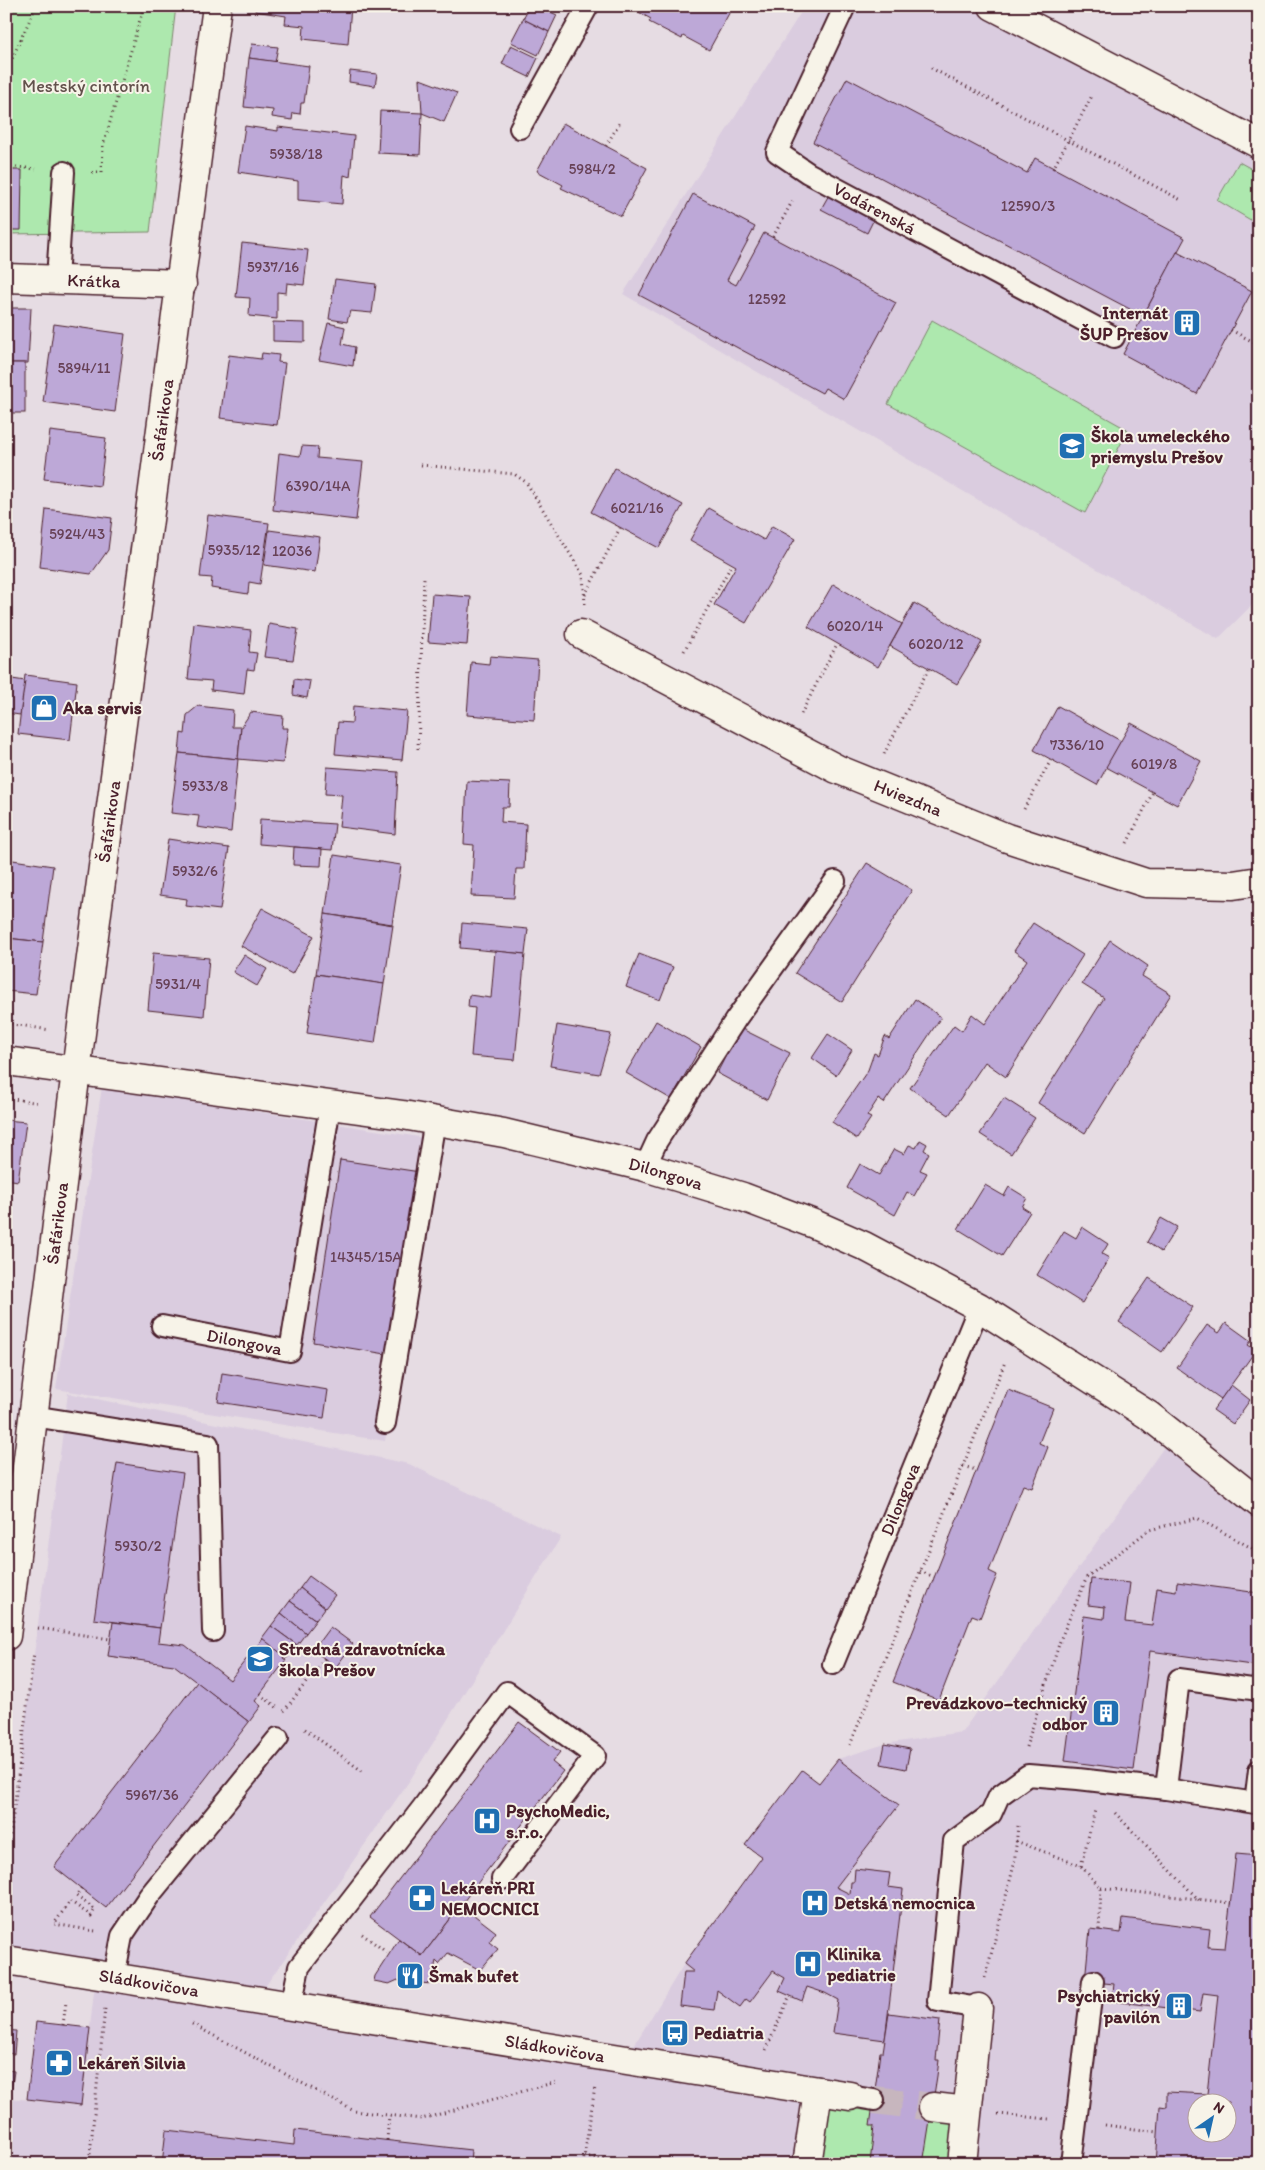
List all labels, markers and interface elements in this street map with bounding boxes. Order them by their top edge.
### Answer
park label: Mestský cintorín [22,75,150,97]
house number: 5938/18 [269,145,323,163]
house number: 5984/2 [568,160,616,178]
street label: Vodárenská [829,178,920,240]
house number: 12590/3 [1001,197,1055,215]
house number: 5937/16 [247,258,299,276]
street label: Krátka [67,269,122,293]
house number: 12592 [748,290,786,308]
place label: Internát ŠUP Prešov [1080,302,1169,345]
building icon: Internát ŠUP Prešov [1172,308,1202,338]
house number: 5894/11 [57,359,111,377]
street label: Šafárikova [146,377,179,462]
place label: Škola umeleckého priemyslu Prešov [1090,425,1230,468]
school or university icon: Škola umeleckého priemyslu Prešov [1057,431,1087,461]
house number: 6390/14A [285,477,351,495]
house number: 6021/16 [610,499,664,517]
house number: 5924/43 [49,525,105,543]
house number: 5935/12 [208,541,261,559]
house number: 12036 [272,542,312,560]
house number: 6020/14 [827,617,883,635]
house number: 6020/12 [908,635,964,653]
shop icon: Aka servis [29,693,59,723]
place label: Aka servis [62,697,142,719]
house number: 7336/10 [1050,736,1104,754]
house number: 6019/8 [1131,755,1177,773]
street label: Hviezdna [871,774,946,822]
house number: 5933/8 [182,777,228,795]
street label: Šafárikova [93,778,125,864]
house number: 5932/6 [172,862,218,880]
house number: 5931/4 [155,975,201,993]
street label: Dilongova [626,1152,706,1195]
street label: Šafárikova [41,1180,73,1266]
house number: 14345/15A [330,1248,402,1266]
street label: Dilongova [205,1324,285,1360]
street label: Dilongova [876,1459,925,1539]
house number: 5930/2 [114,1537,162,1555]
place label: Stredná zdravotnícka škola Prešov [279,1638,446,1681]
school or university icon: Stredná zdravotnícka škola Prešov [245,1644,275,1674]
place label: Prevádzkovo‑technický odbor [906,1692,1088,1735]
building icon: Prevádzkovo‑technický odbor [1091,1698,1121,1728]
house number: 5967/36 [125,1786,179,1804]
place label: PsychoMedic, s.r.o. [506,1800,610,1843]
hospital icon: PsychoMedic, s.r.o. [472,1806,502,1836]
place label: Lekáreň PRI NEMOCNICI [441,1877,540,1920]
pharmacy icon: Lekáreň PRI NEMOCNICI [407,1883,437,1913]
hospital icon: Detská nemocnica [800,1888,830,1918]
place label: Detská nemocnica [834,1892,976,1914]
place label: Klinika pediatrie [826,1943,896,1986]
hospital icon: Klinika pediatrie [793,1949,823,1979]
restaurant icon: Šmak bufet [395,1961,425,1991]
street label: Sládkovičova [98,1964,201,2002]
place label: Šmak bufet [429,1965,519,1987]
place label: Psychiatrický pavilón [1057,1985,1161,2028]
building icon: Psychiatrický pavilón [1164,1991,1194,2021]
bus stop icon: Pediatria [660,2018,690,2048]
place label: Pediatria [694,2022,764,2044]
street label: Sládkovičova [503,2030,607,2067]
pharmacy icon: Lekáreň Silvia [44,2048,74,2078]
place label: Lekáreň Silvia [78,2052,186,2074]
north arrow [1188,2092,1238,2142]
text: N [1210,2098,1228,2117]

